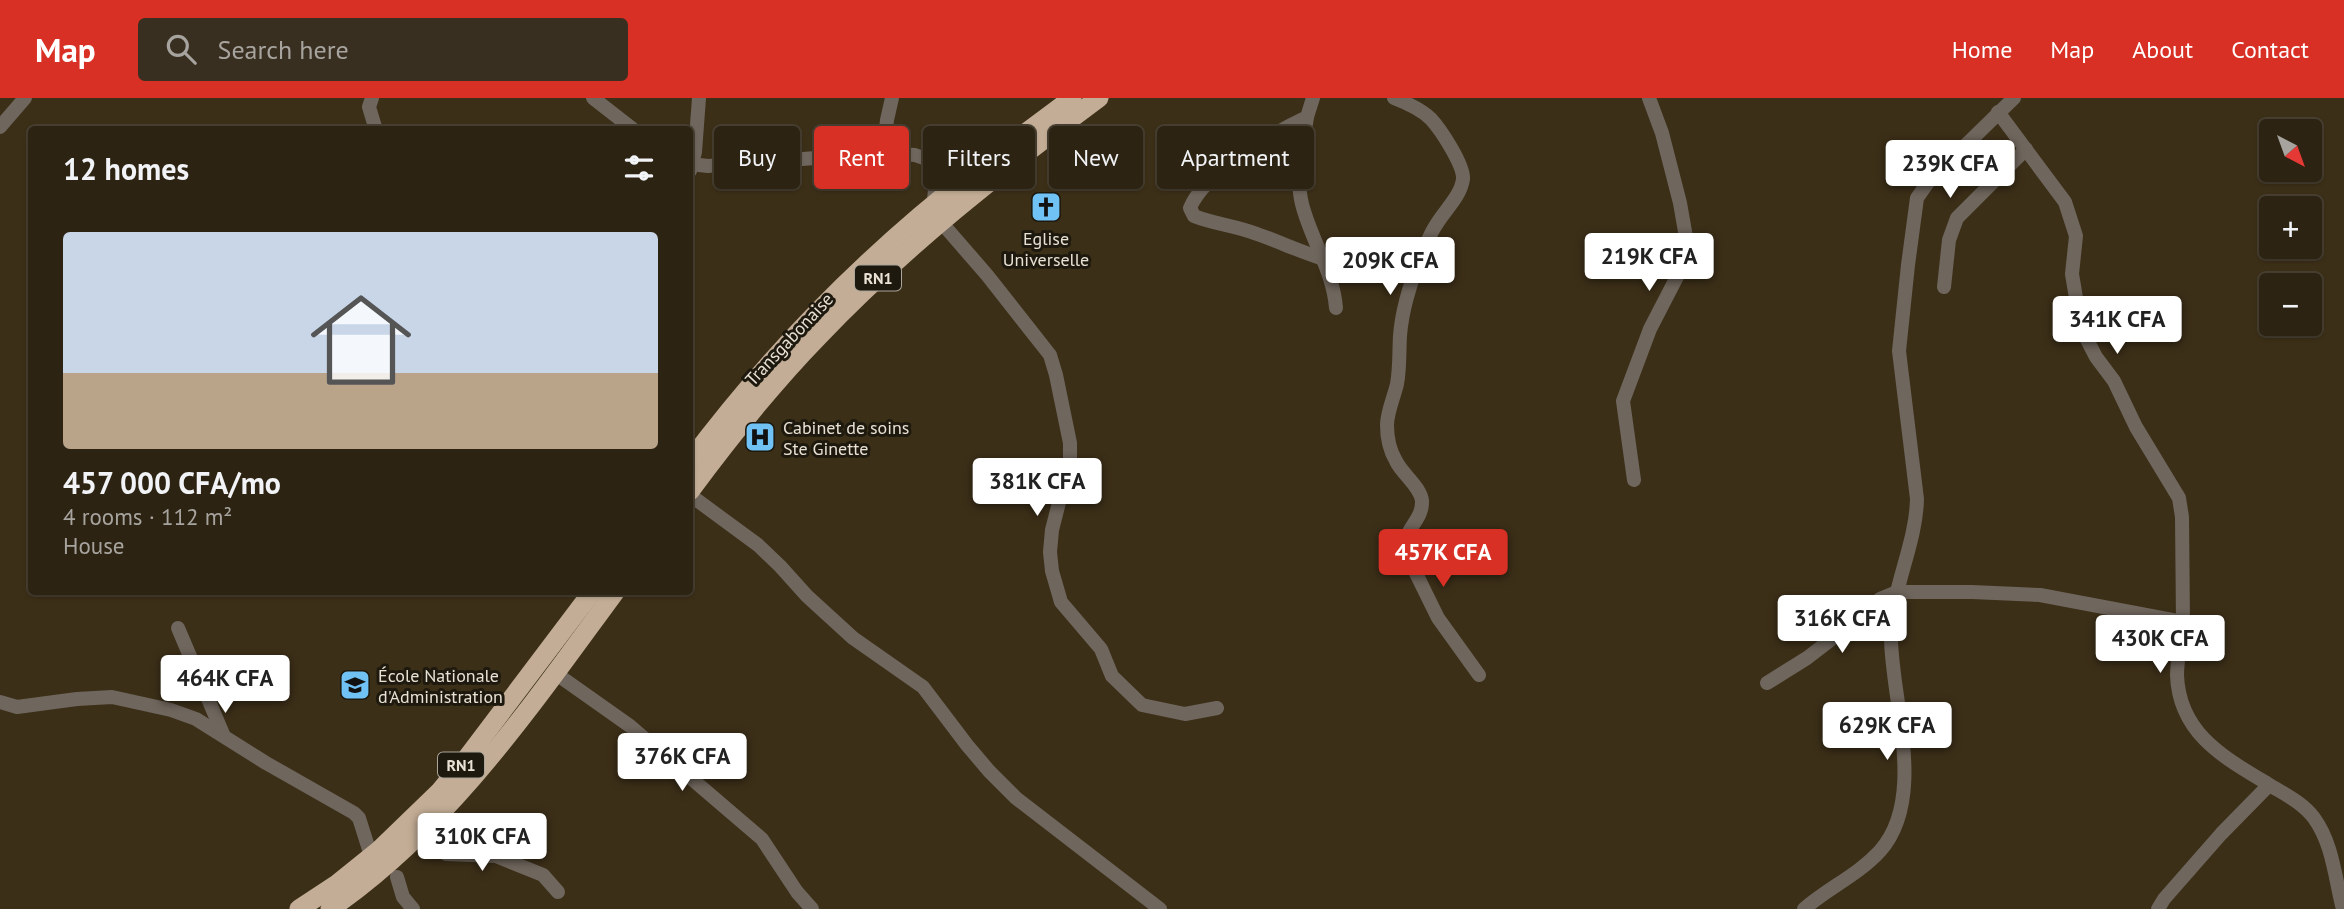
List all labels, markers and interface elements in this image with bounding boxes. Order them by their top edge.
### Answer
search box [138,18,628,81]
text: Map [35,28,96,71]
icon: search [162,30,200,68]
text: Search here [218,33,349,66]
text: Home [1952,34,2012,65]
text: Map [2050,34,2094,65]
text: About [2132,34,2193,65]
text: Contact [2231,34,2309,65]
north arrow [2259,119,2322,182]
map controls [2259,119,2322,336]
chip: Buy [714,126,800,189]
chip: Rent [814,126,909,189]
chip: Filters [923,126,1035,189]
chip: New [1049,126,1143,189]
chip: Apartment [1157,126,1314,189]
pin: 239K CFA [1878,140,2022,200]
text: 239K CFA [1902,148,1998,177]
text: 12 homes [63,149,189,188]
icon: filters [620,149,658,187]
church icon: Eglise Universelle [1029,190,1063,224]
button: + [2259,196,2322,259]
place label: Eglise Universelle [1003,227,1089,271]
pin: 219K CFA [1577,234,1721,293]
pin: 209K CFA [1318,238,1462,297]
text: 219K CFA [1601,241,1697,270]
text: 209K CFA [1342,245,1438,274]
road number: RN1 [855,266,901,290]
button: − [2259,273,2322,336]
icon: home [298,277,424,403]
street label: Transgabonaise [740,288,838,390]
pin: 341K CFA [2045,296,2189,356]
text: 341K CFA [2069,304,2165,333]
place label: Cabinet de soins Ste Ginette [783,416,909,460]
hospital icon: Cabinet de soins Ste Ginette [743,420,777,454]
pin: 381K CFA [965,458,1109,518]
text: 457 000 CFA/mo [63,463,281,502]
text: 381K CFA [989,466,1085,495]
text: 4 rooms · 112 m² [63,502,232,531]
pin: 457K CFA [1371,530,1515,589]
text: House [63,531,125,560]
text: 457K CFA [1395,537,1491,566]
pin: 316K CFA [1770,596,1914,655]
text: 316K CFA [1794,603,1890,632]
pin: 430K CFA [2088,616,2232,675]
text: 430K CFA [2112,623,2208,652]
pin: 464K CFA [153,656,297,715]
text: 464K CFA [177,663,273,692]
place label: École Nationale d'Administration [378,664,503,708]
school or university icon: École Nationale d'Administration [338,668,372,702]
pin: 629K CFA [1815,702,1959,762]
text: 629K CFA [1839,710,1935,739]
pin: 376K CFA [610,734,754,793]
text: 376K CFA [634,741,730,770]
road number: RN1 [438,752,484,778]
pin: 310K CFA [410,814,554,873]
text: 310K CFA [434,821,530,850]

